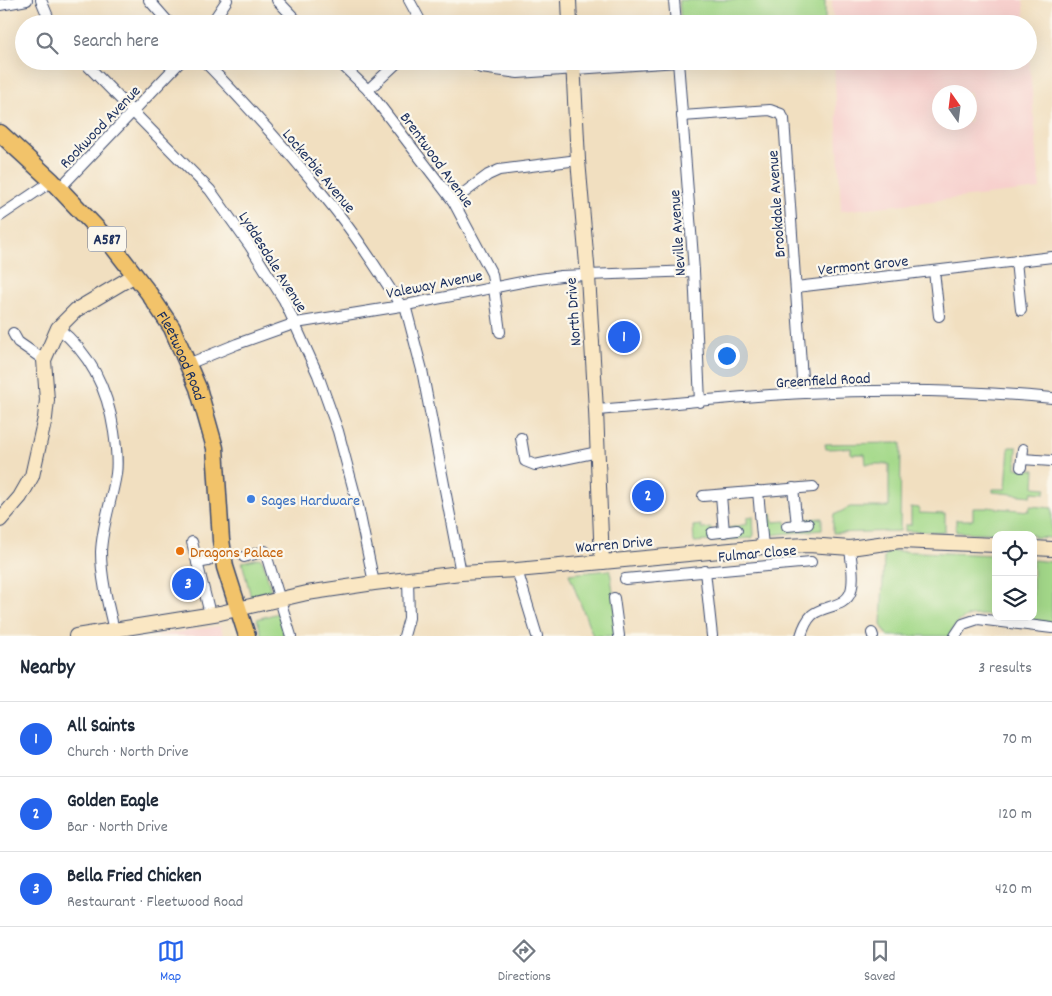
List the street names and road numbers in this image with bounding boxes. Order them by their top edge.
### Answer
street label: Rookwood Avenue [55,81,147,175]
street label: Brentwood Avenue [393,108,479,213]
street label: Lockerbie Avenue [276,124,360,219]
street label: Brookdale Avenue [762,149,793,258]
street label: Neville Avenue [664,189,693,277]
street label: Lyddesdale Avenue [232,207,312,317]
road number: A587 [88,226,126,252]
street label: Vermont Grove [817,250,910,283]
street label: Valeway Avenue [384,265,485,306]
street label: North Drive [561,277,588,347]
street label: Fleetwood Road [150,307,210,403]
street label: Greenfield Road [775,368,871,395]
street label: Warren Drive [575,531,654,560]
street label: Fulmar Close [717,540,797,569]

